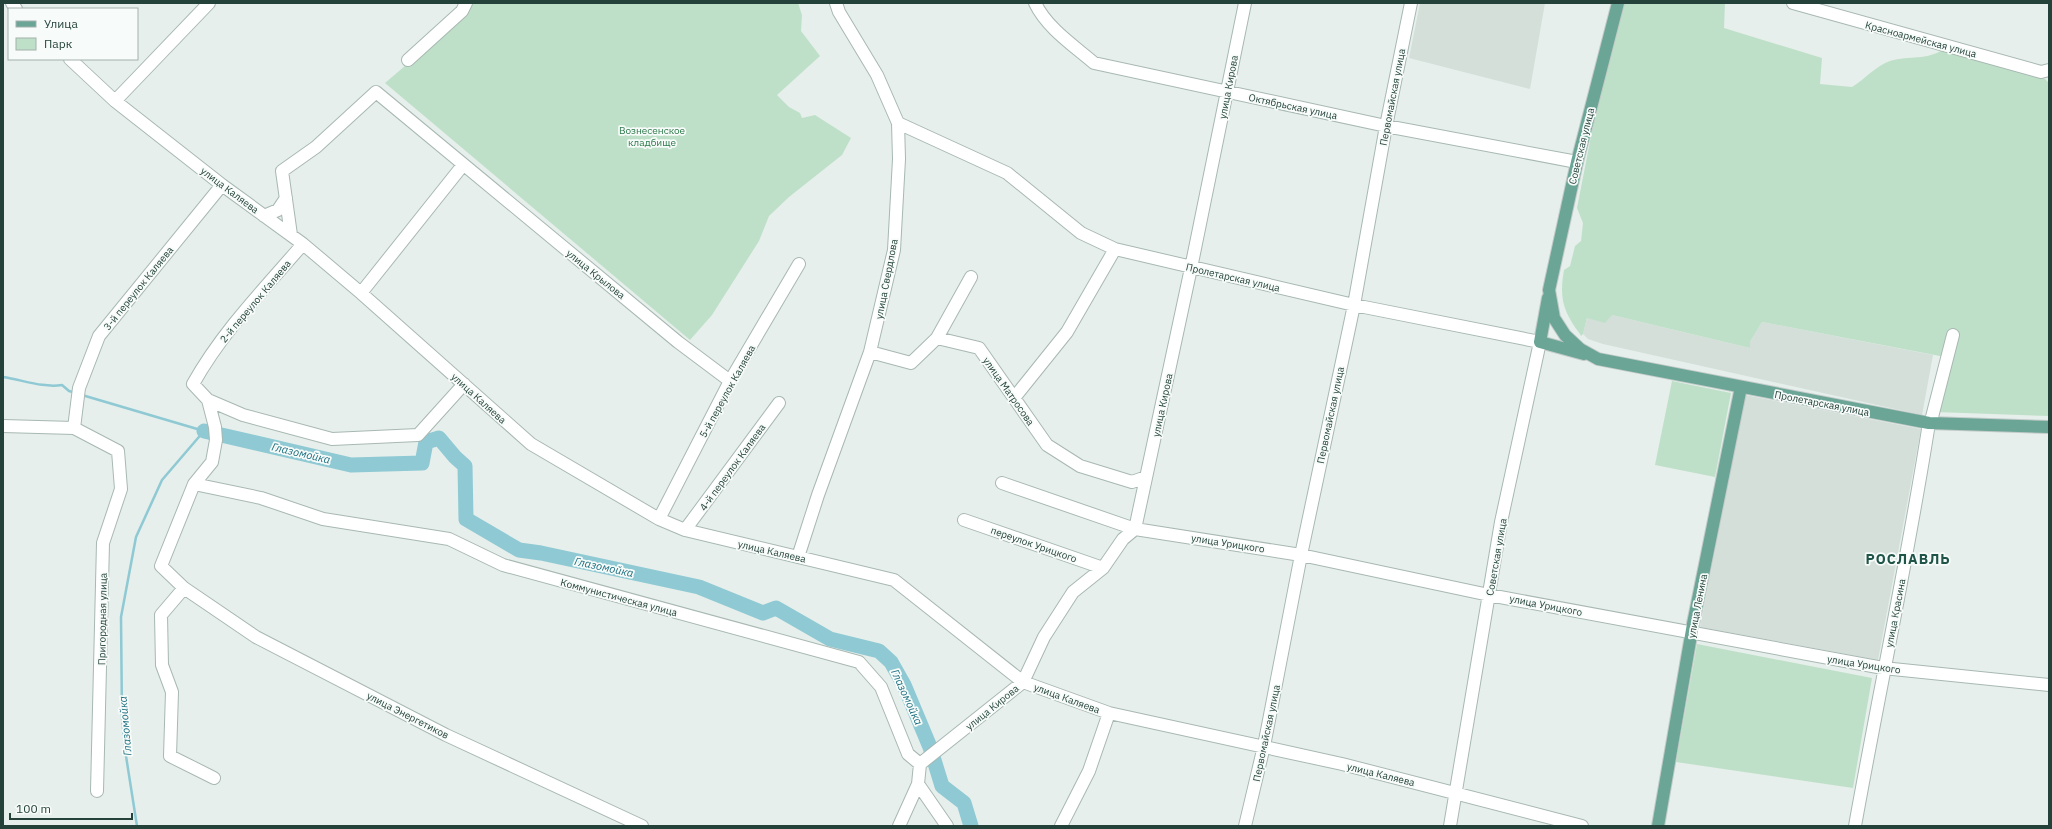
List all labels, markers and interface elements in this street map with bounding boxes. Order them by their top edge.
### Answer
legend [8,8,138,60]
text: Улица [44,16,78,31]
street label: Красноармейская улица [1864,18,1979,61]
text: Парк [44,36,73,51]
street label: Первомайская улица [1377,47,1408,147]
street label: улица Кирова [1216,53,1241,120]
street label: Октябрьская улица [1247,91,1339,122]
street label: Советская улица [1566,106,1597,186]
park label: Вознесенское кладбище [619,124,686,149]
street label: улица Каляева [198,164,262,217]
street label: улица Свердлова [872,237,901,320]
street label: 3-й переулок Каляева [101,243,177,333]
street label: улица Крылова [564,247,628,302]
street label: 2-й переулок Каляева [217,257,294,345]
street label: Пролетарская улица [1185,260,1282,295]
street label: 5-й переулок Каляева [697,342,759,440]
street label: улица Матросова [980,354,1037,429]
street label: Первомайская улица [1314,365,1347,465]
street label: улица Каляева [449,370,509,427]
street label: улица Кирова [1149,371,1176,438]
street label: Пролетарская улица [1773,388,1871,419]
street label: 4-й переулок Каляева [697,421,769,513]
water label: Глазомойка [270,439,332,467]
street label: Советская улица [1483,517,1510,597]
street label: переулок Урицкого [989,524,1079,565]
street label: улица Урицкого [1190,531,1266,556]
street label: улица Каляева [737,537,808,566]
district label: РОСЛАВЛЬ [1865,550,1951,568]
water label: Глазомойка [573,554,635,580]
street label: Пригородная улица [95,572,110,665]
street label: улица Ленина [1685,572,1710,639]
street label: Коммунистическая улица [559,576,679,620]
street label: улица Красина [1882,577,1909,649]
street label: улица Урицкого [1508,592,1584,619]
street label: улица Урицкого [1826,652,1902,677]
water label: Глазомойка [888,667,926,727]
street label: улица Каляева [1032,680,1102,717]
street label: улица Кирова [963,682,1022,733]
street label: Первомайская улица [1250,683,1283,783]
street label: улица Энергетиков [365,689,451,742]
water label: Глазомойка [115,696,135,756]
street label: улица Каляева [1346,760,1417,789]
scale bar [10,795,132,821]
text: 100 m [16,801,51,816]

